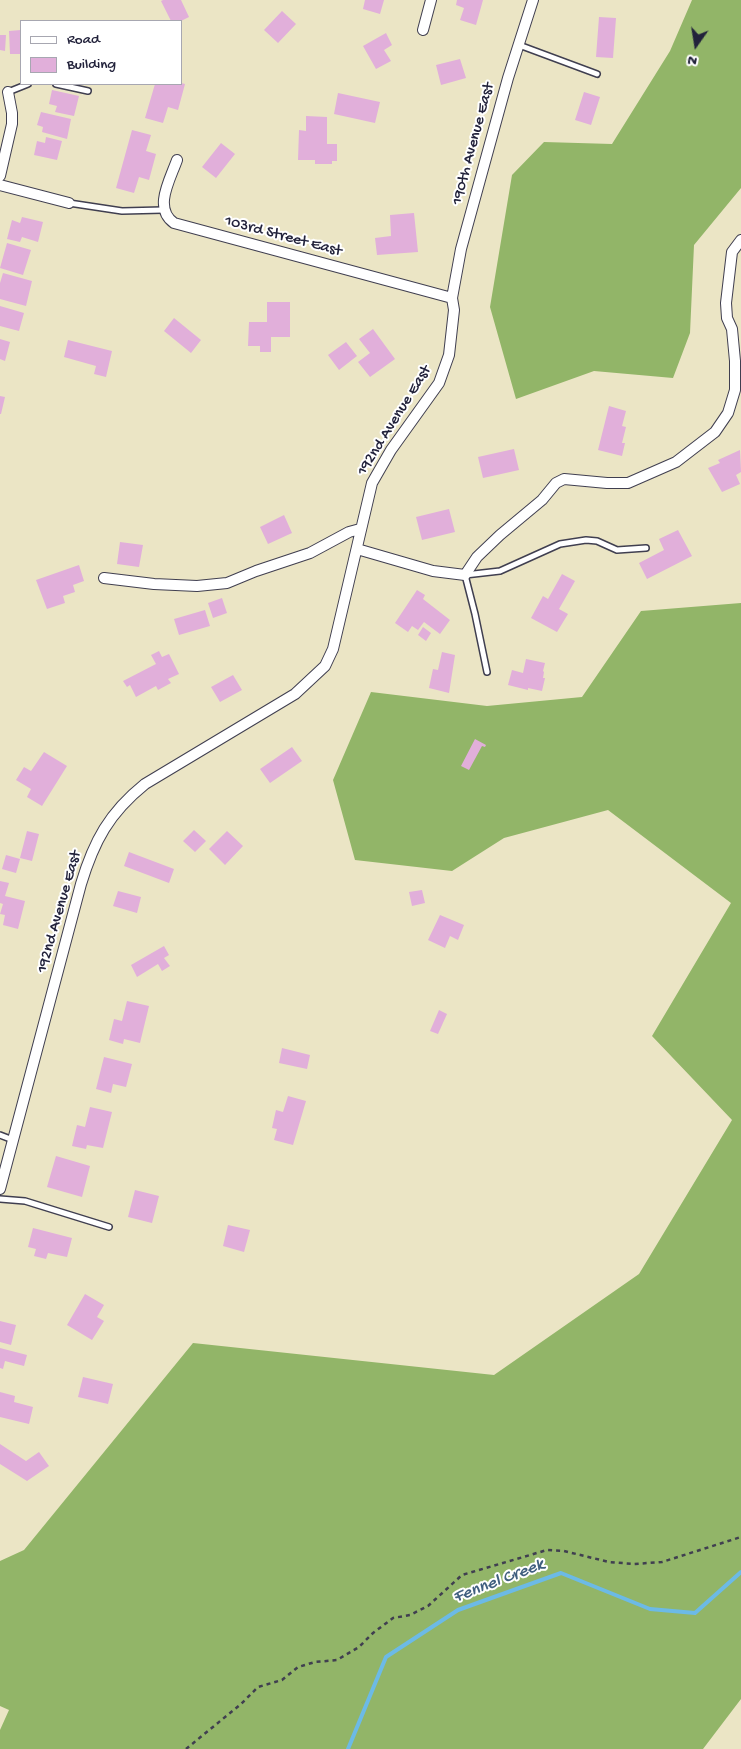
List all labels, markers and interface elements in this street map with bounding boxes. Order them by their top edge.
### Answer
legend [20,20,182,85]
north arrow [671,20,721,70]
text: Road [67,31,100,49]
text: N [686,51,699,69]
text: Building [67,56,116,74]
street label: 190th Avenue East [448,81,500,207]
street label: 103rd Street East [222,212,344,262]
street label: 192nd Avenue East [353,362,437,480]
street label: 192nd Avenue East [33,849,87,975]
water label: Fennel Creek [450,1555,548,1609]

